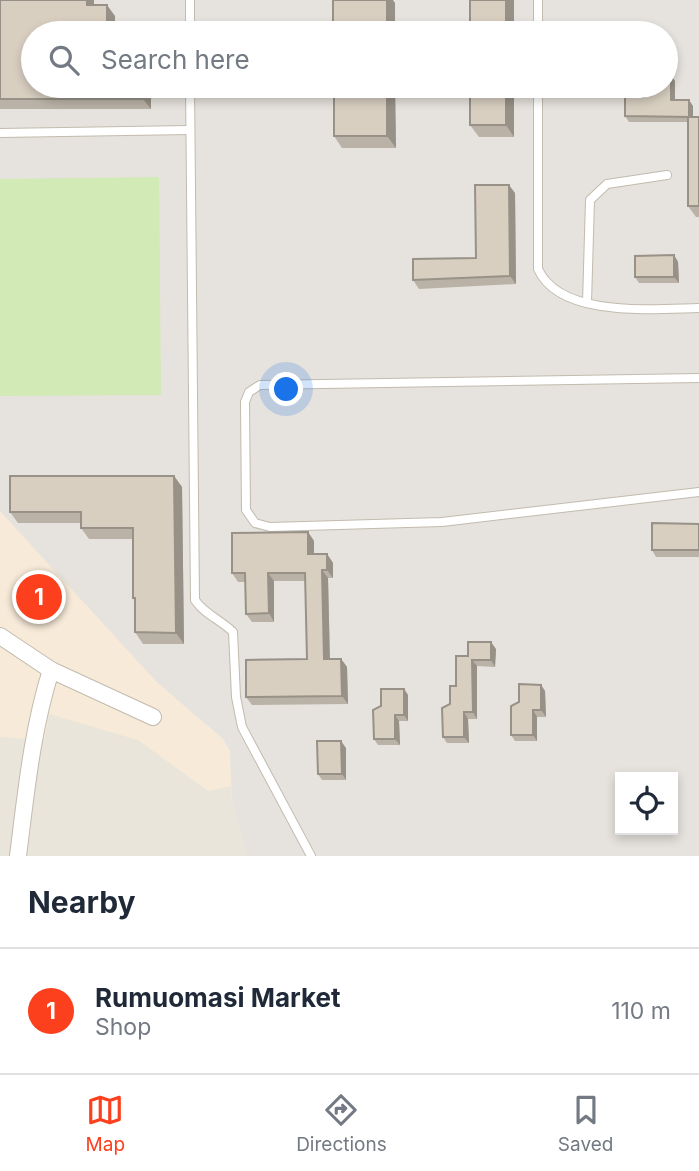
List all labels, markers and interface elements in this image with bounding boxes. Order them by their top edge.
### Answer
search box [21,21,678,98]
icon: search [45,41,83,79]
text: Search here [101,44,250,75]
your location [269,372,303,406]
pin: 1 [16,571,62,623]
map controls [615,772,678,835]
button: locate [615,772,678,835]
text: Nearby [28,884,136,920]
text: Rumuomasi Market [95,982,341,1013]
text: 1 [46,997,56,1025]
text: 110 m [611,997,671,1025]
text: Shop [95,1013,151,1041]
tab: Map [86,1091,125,1156]
tab: Directions [296,1091,387,1156]
tab: Saved [558,1091,613,1156]

